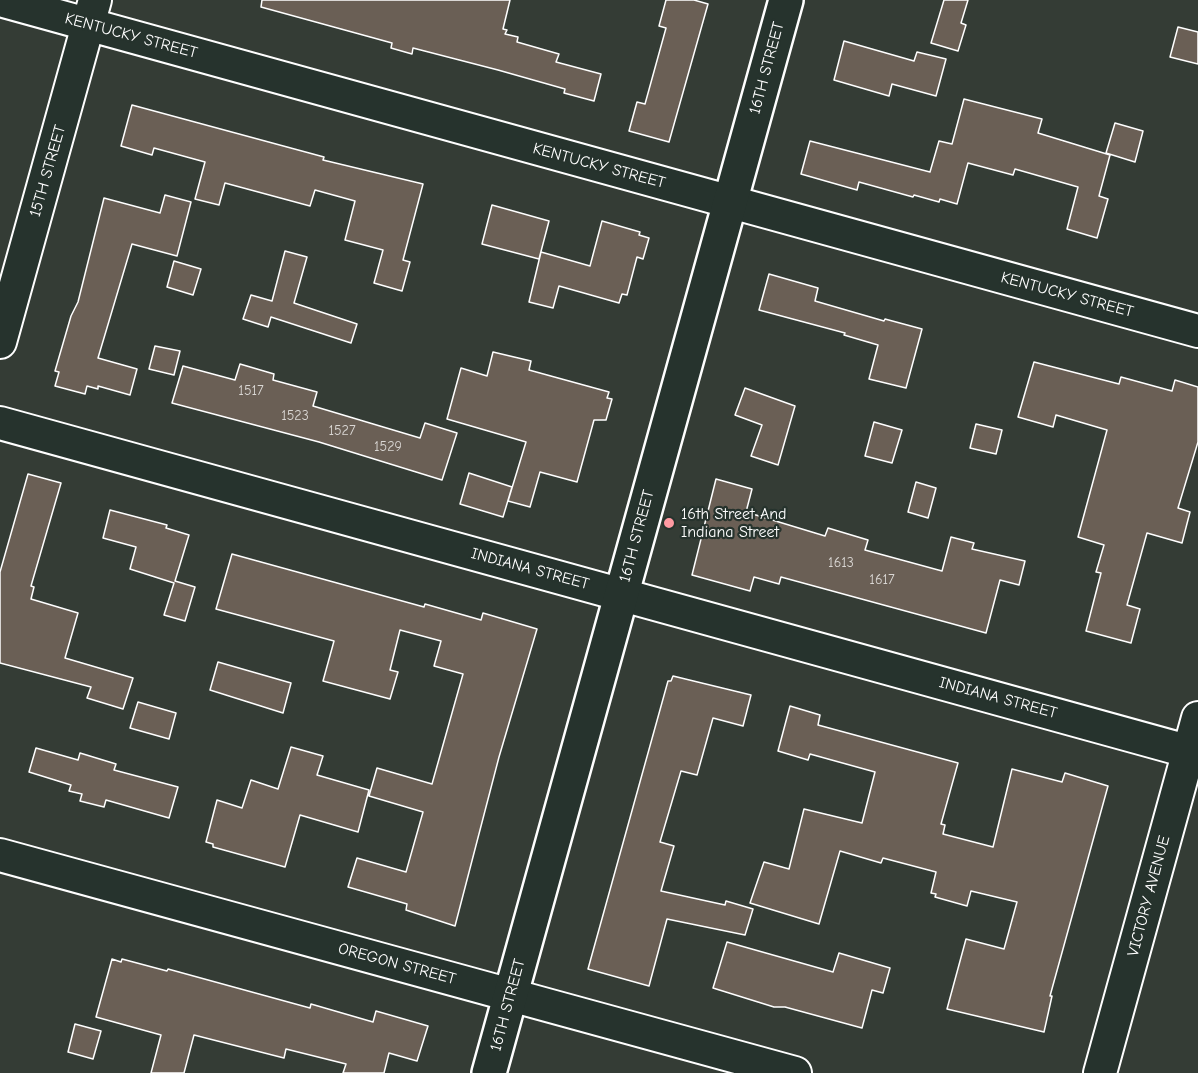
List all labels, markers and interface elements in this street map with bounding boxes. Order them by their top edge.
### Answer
street label: KENTUCKY STREET [63,9,199,63]
street label: 16TH STREET [745,20,789,116]
street label: 15TH STREET [26,123,70,219]
street label: KENTUCKY STREET [531,139,667,193]
street label: KENTUCKY STREET [999,268,1135,322]
house number: 1517 [238,383,264,399]
house number: 1523 [281,408,309,424]
house number: 1527 [328,423,356,439]
house number: 1529 [374,439,402,455]
street label: 16TH STREET [615,488,659,584]
place label: 16th Street And Indiana Street [681,504,787,542]
marker: 16th Street And Indiana Street [662,516,676,530]
street label: INDIANA STREET [469,544,591,594]
house number: 1613 [828,555,854,571]
house number: 1617 [869,572,895,588]
street label: INDIANA STREET [937,673,1059,723]
street label: VICTORY AVENUE [1124,833,1174,959]
street label: OREGON STREET [336,939,458,989]
street label: 16TH STREET [486,957,530,1053]

